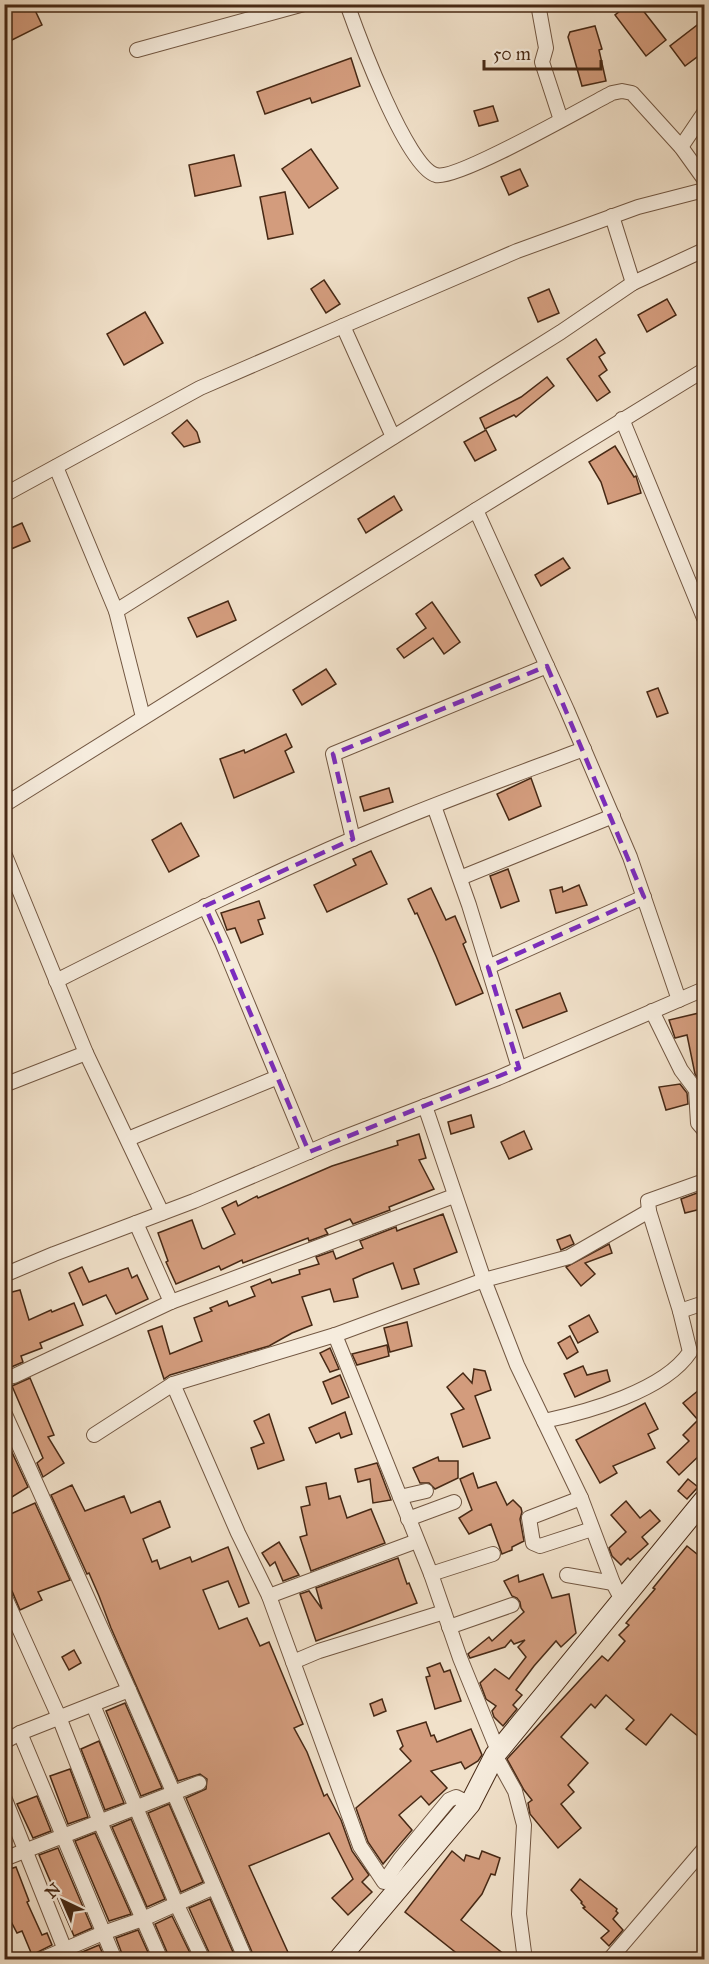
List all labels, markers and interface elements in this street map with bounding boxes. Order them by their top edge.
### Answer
scale bar [484,33,601,71]
text: 50 m [493,43,531,65]
north arrow [33,1871,93,1931]
text: N [41,1879,65,1902]

